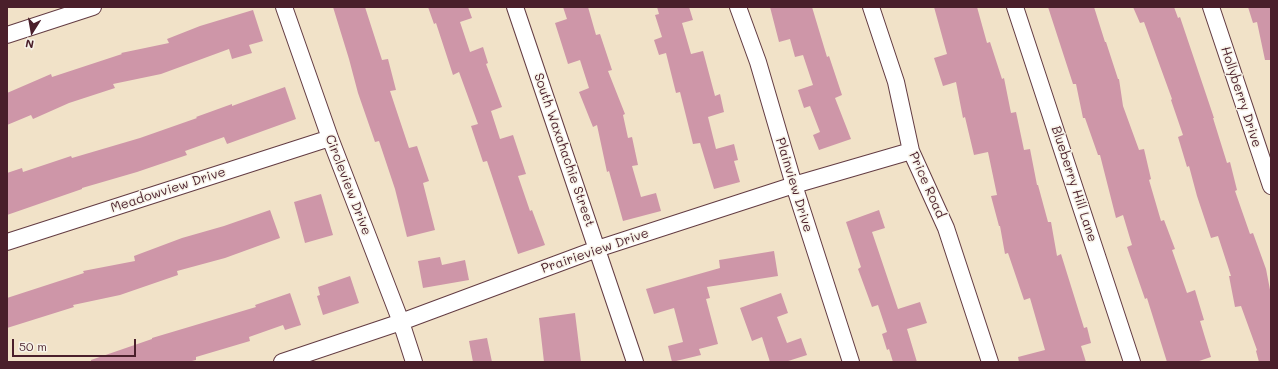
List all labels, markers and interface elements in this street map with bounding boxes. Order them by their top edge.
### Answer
north arrow [12,12,52,52]
text: N [24,36,35,52]
street label: Hollyberry Drive [1217,45,1265,149]
street label: South Waxahachie Street [530,71,598,229]
street label: Blueberry Hill Lane [1048,124,1100,244]
street label: Circleview Drive [322,133,374,237]
street label: Plainview Drive [772,136,816,234]
street label: Price Road [906,150,948,220]
street label: Meadowview Drive [109,164,227,216]
street label: Prairieview Drive [539,225,651,277]
scale bar [14,331,138,357]
text: 50 m [19,338,47,354]

